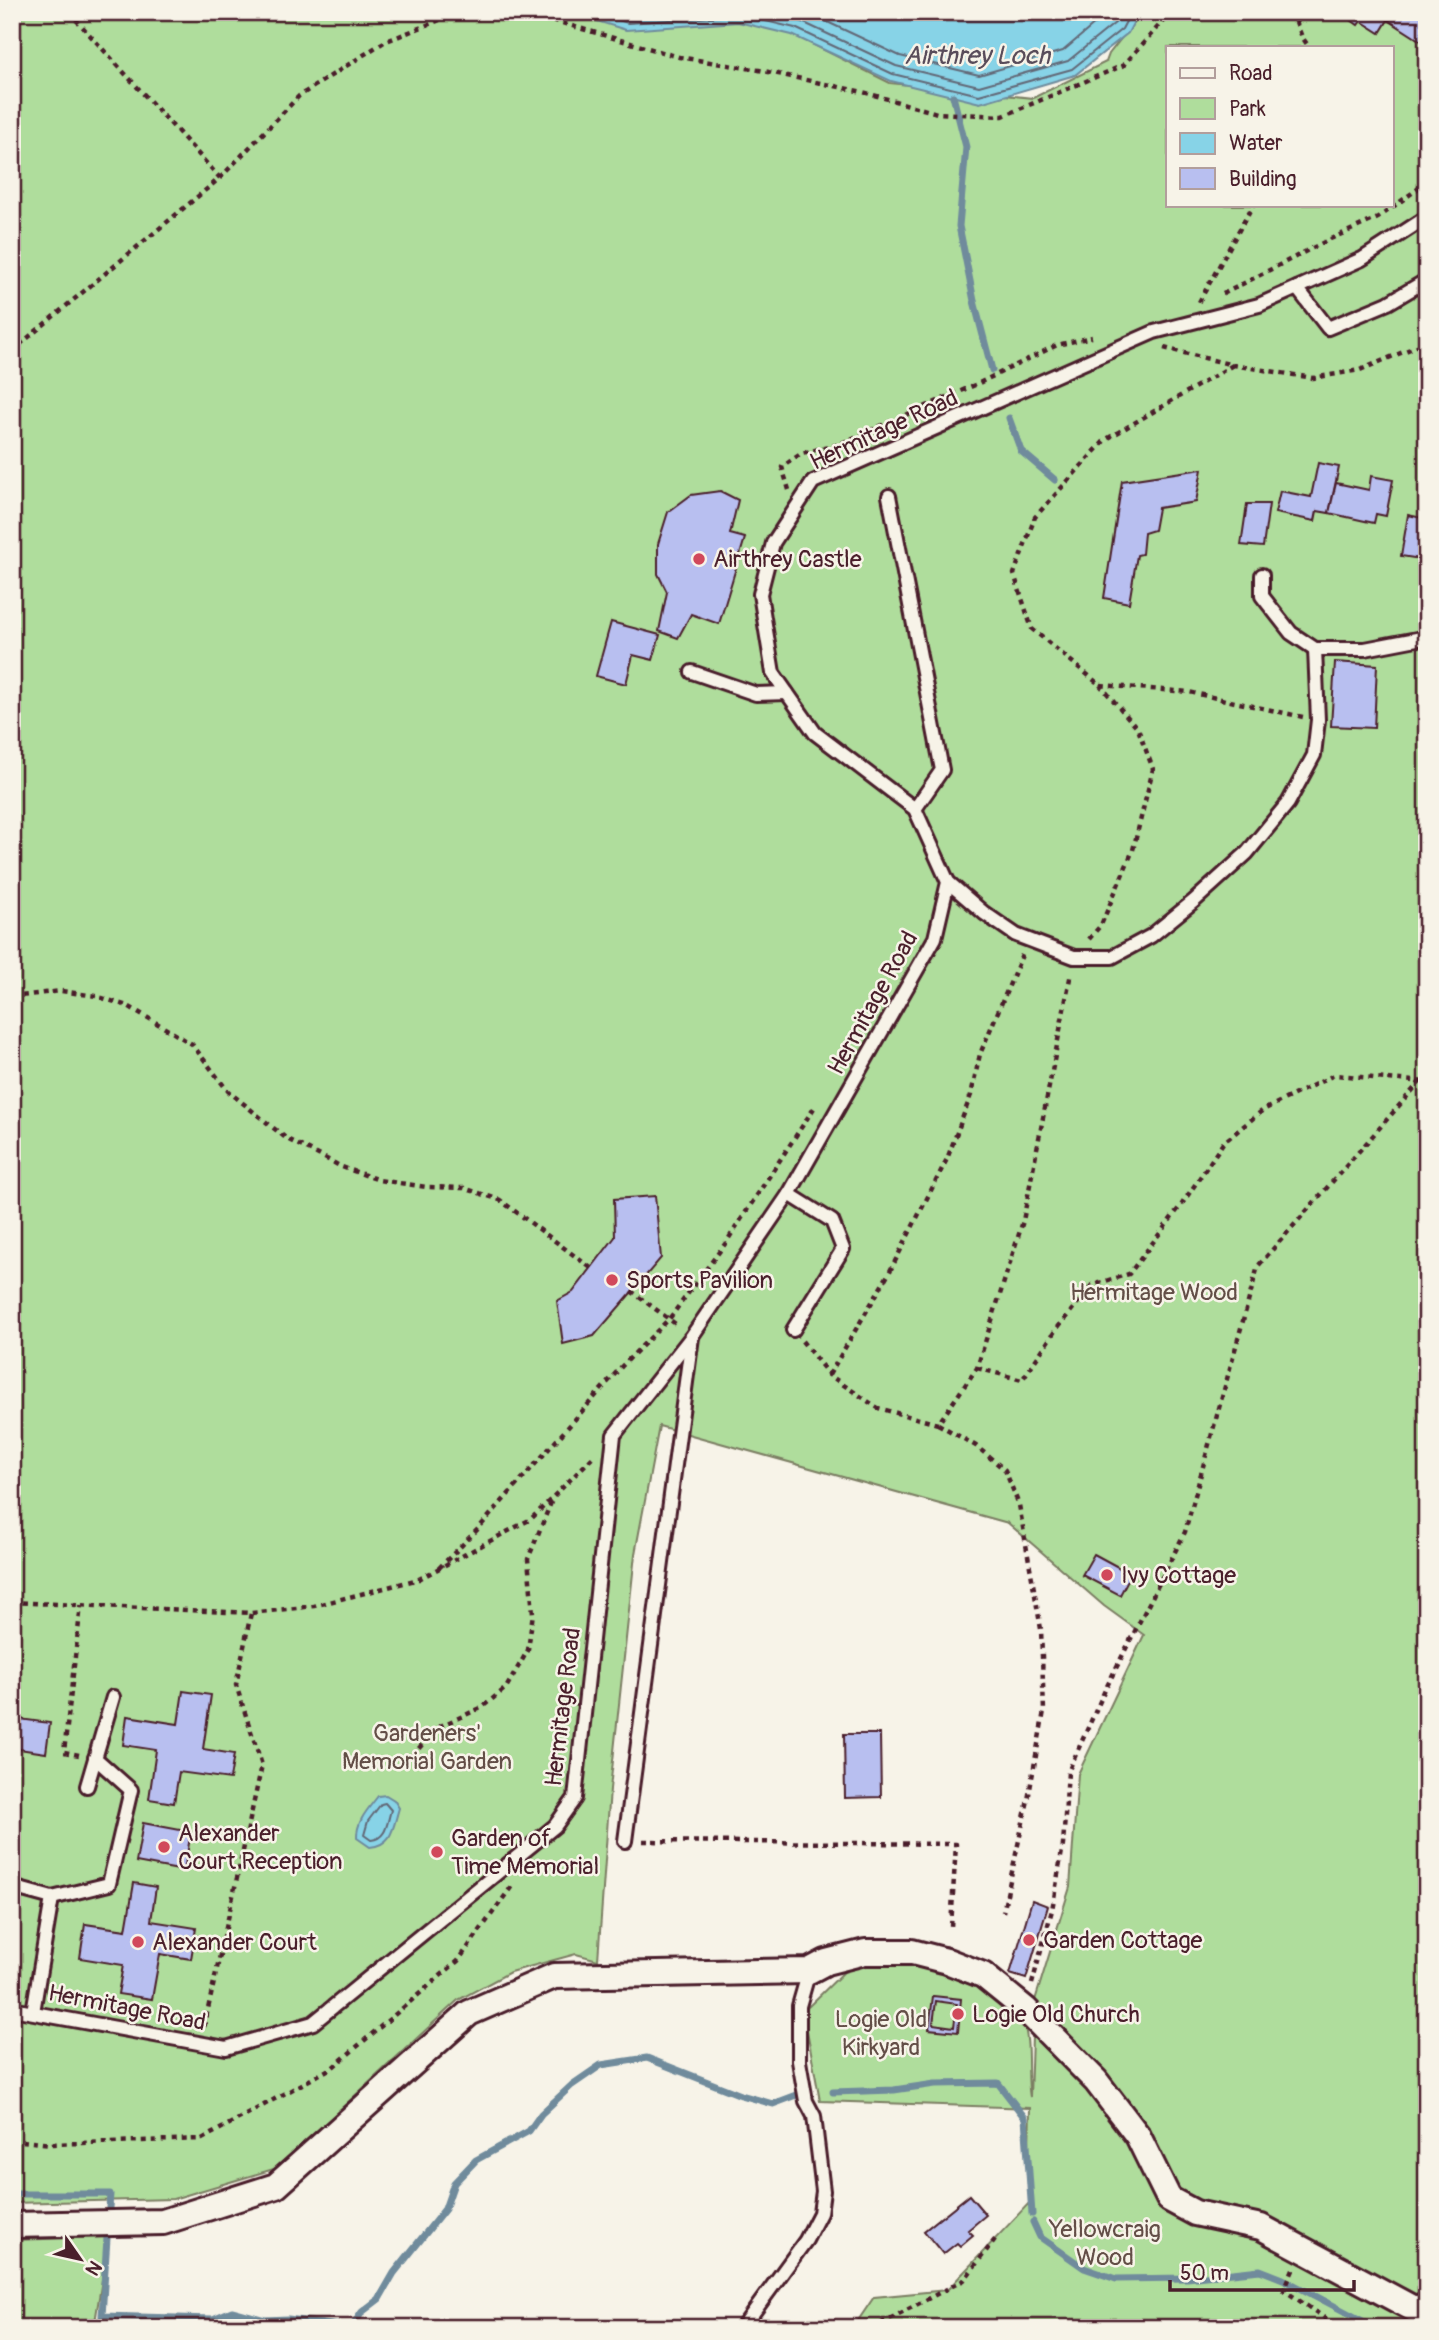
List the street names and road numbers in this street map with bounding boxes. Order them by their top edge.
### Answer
street label: Hermitage Road [805,383,963,477]
street label: Hermitage Road [822,926,924,1080]
street label: Hermitage Road [539,1626,587,1788]
street label: Hermitage Road [46,1979,208,2037]

